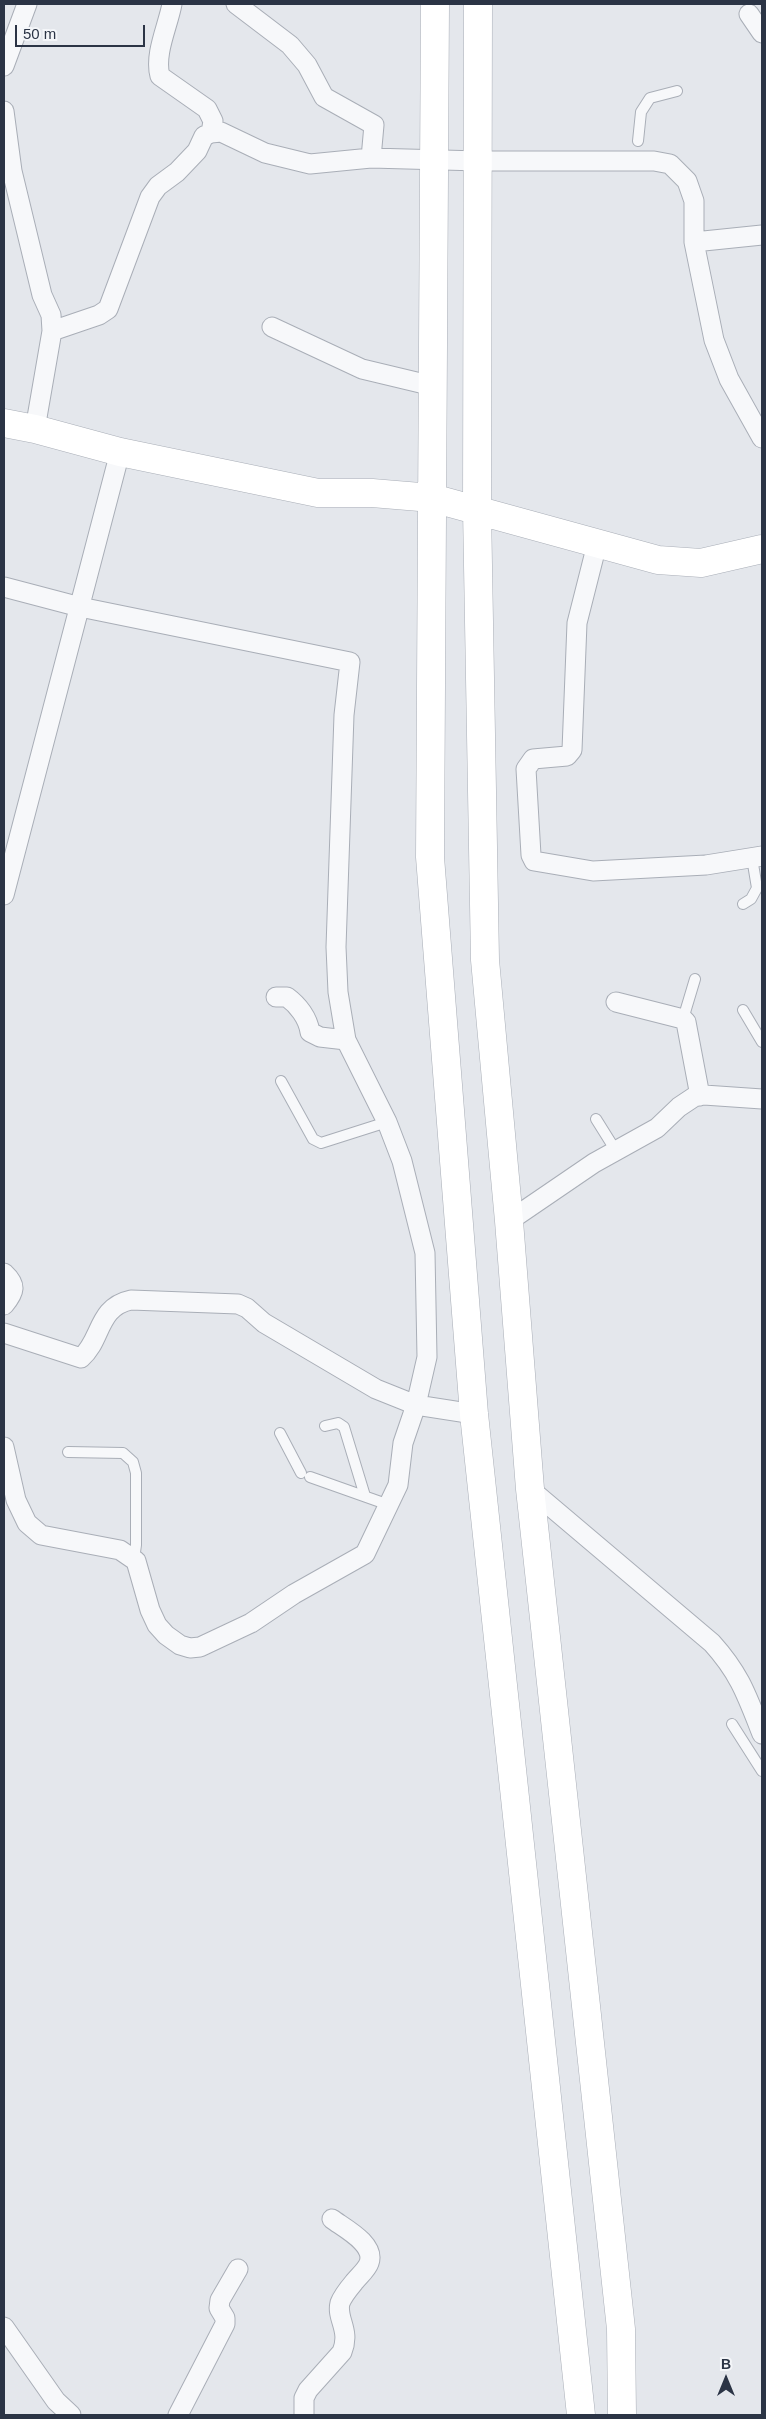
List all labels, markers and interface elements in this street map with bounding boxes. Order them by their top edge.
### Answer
scale bar [18,15,148,47]
text: 50 m [23,25,56,42]
north arrow [701,2354,751,2404]
text: B [721,2356,731,2372]

